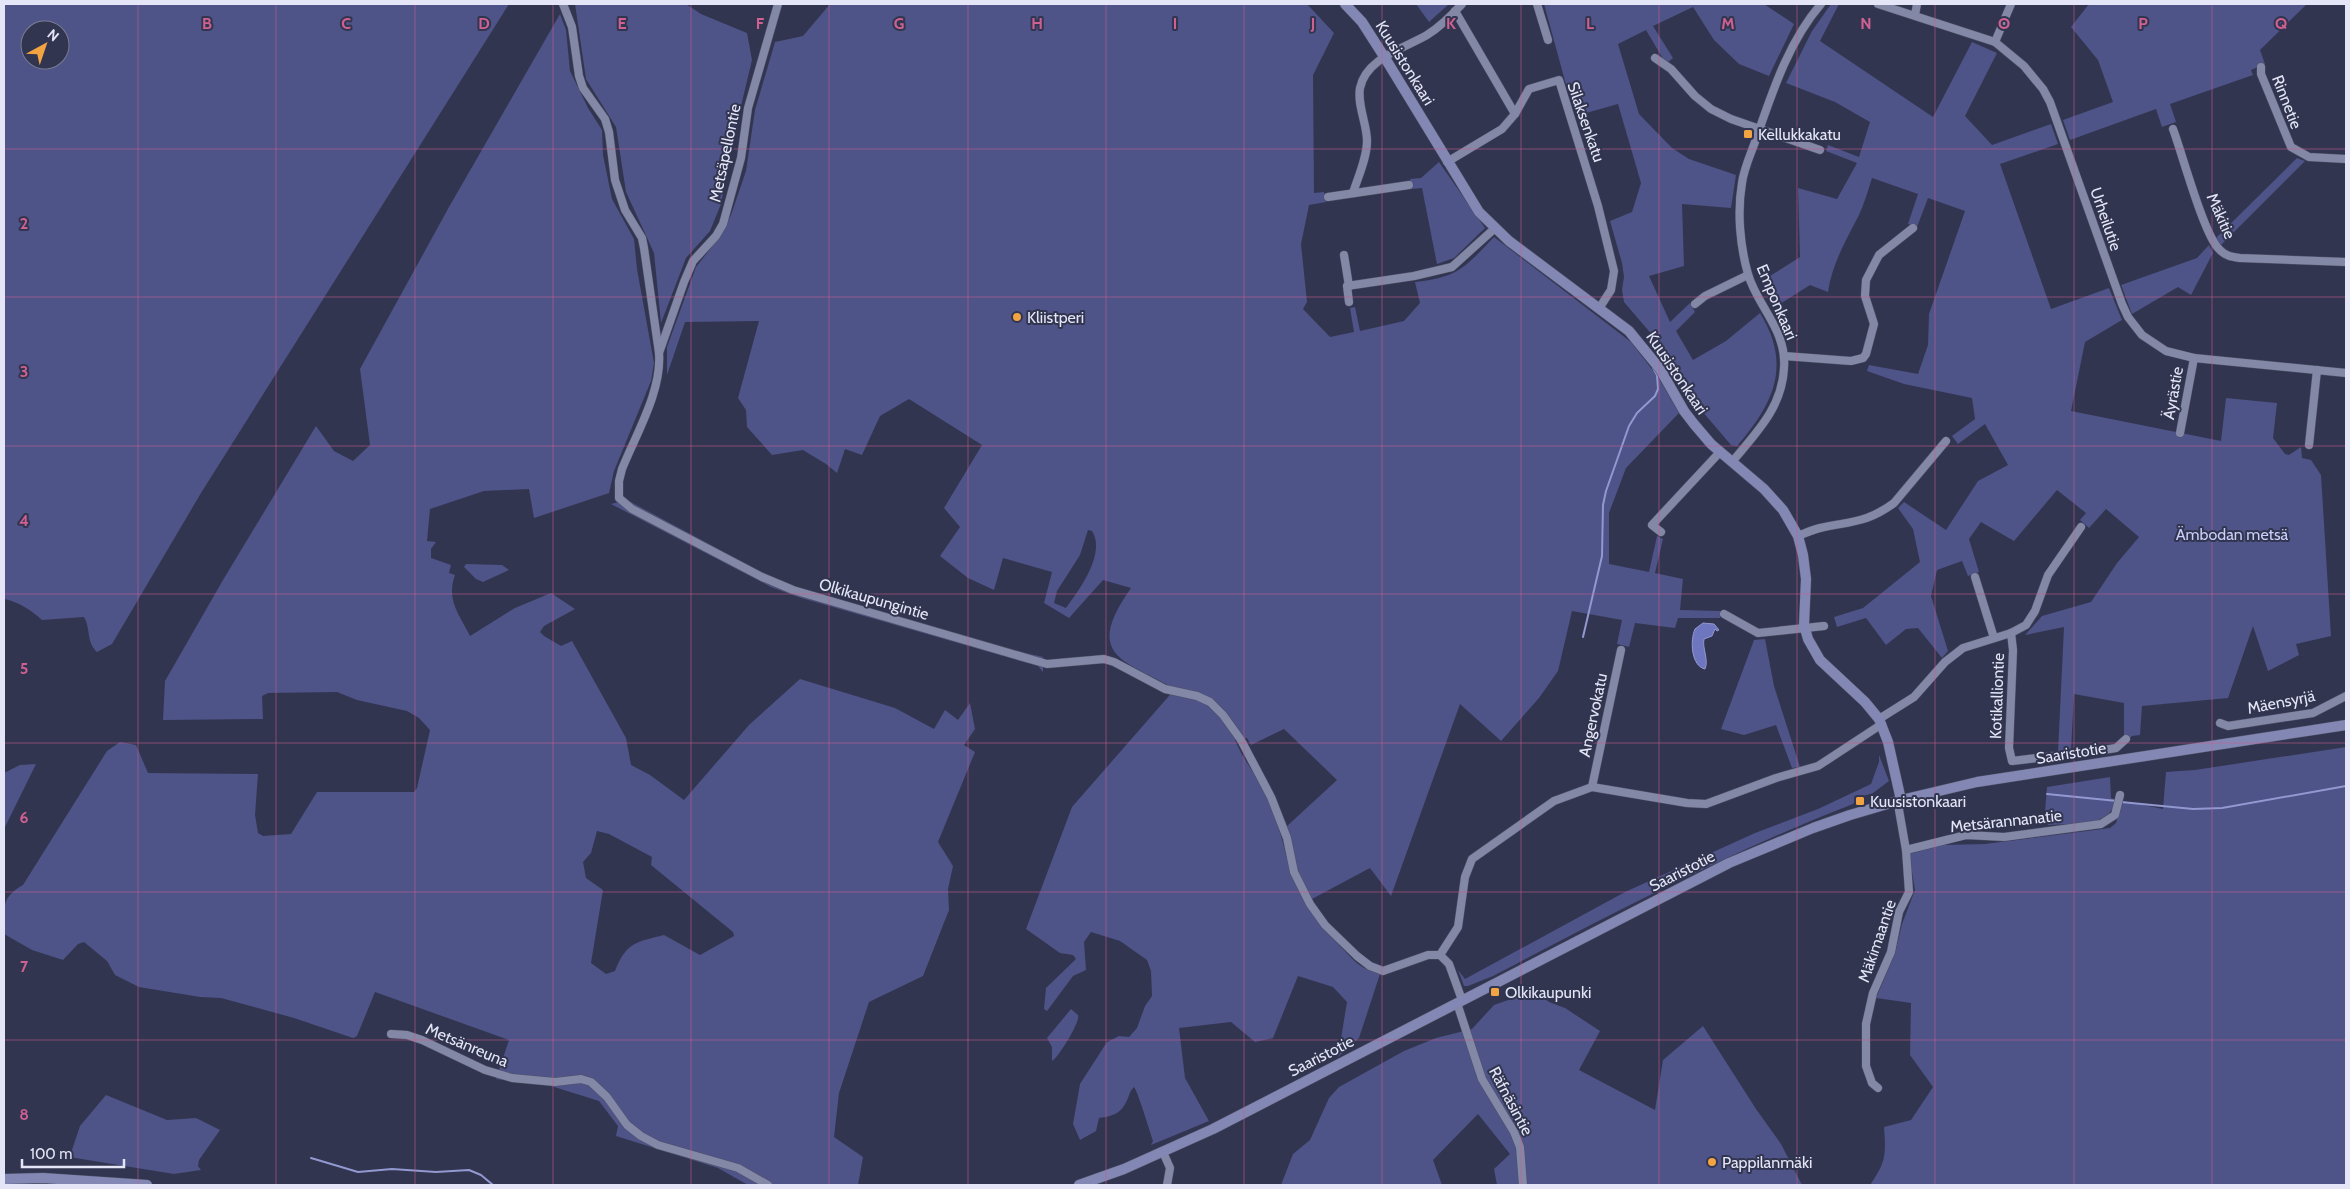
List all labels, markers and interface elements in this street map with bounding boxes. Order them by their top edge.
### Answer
text: B [202,14,212,33]
text: C [341,14,351,33]
text: D [478,14,490,33]
text: E [617,14,627,33]
text: F [756,14,765,33]
text: G [894,14,904,33]
text: H [1031,14,1043,33]
text: I [1173,14,1177,33]
text: J [1310,14,1315,33]
text: K [1446,14,1456,33]
text: L [1586,14,1594,33]
text: M [1721,14,1735,33]
text: N [1860,14,1872,33]
text: O [1998,14,2010,33]
text: P [2138,14,2148,33]
text: Q [2275,14,2287,33]
street label: Kuusistonkaari [1371,17,1439,109]
north arrow [20,20,70,70]
text: N [44,25,63,45]
street label: Rinnetie [2268,72,2306,132]
street label: Silaksenkatu [1563,79,1609,165]
street label: Metsäpellontie [705,102,745,204]
place label: Kellukkakatu [1758,125,1841,144]
marker: Kellukkakatu [1742,128,1754,140]
street label: Urheilutie [2086,185,2126,253]
street label: Mäkitie [2203,190,2239,242]
text: 2 [20,214,28,233]
street label: Emponkaari [1753,261,1801,343]
place label: Kliistperi [1027,308,1084,327]
marker: Kliistperi [1011,311,1023,323]
street label: Kuusistonkaari [1642,328,1712,418]
text: 3 [20,362,28,381]
street label: Äyrästie [2159,365,2187,421]
text: 4 [19,511,29,530]
park label: Ämbodan metsä [2176,525,2289,544]
street label: Olkikaupungintie [817,574,931,624]
street label: Kotikalliontie [1986,653,2008,739]
text: 5 [20,659,28,678]
street label: Angervokatu [1575,671,1611,759]
street label: Mäensyrjä [2246,686,2317,718]
street label: Saaristotie [2035,738,2107,768]
place label: Kuusistonkaari [1870,792,1966,811]
marker: Kuusistonkaari [1854,795,1866,807]
street label: Metsärannanatie [1949,806,2063,836]
text: 6 [20,808,29,827]
street label: Saaristotie [1646,846,1718,896]
street label: Mäkimaantie [1854,897,1900,985]
text: 7 [20,957,29,976]
place label: Olkikaupunki [1505,983,1592,1002]
marker: Olkikaupunki [1489,986,1501,998]
street label: Metsänreuna [423,1019,511,1071]
street label: Saaristotie [1285,1031,1357,1081]
street label: Räfnäsintie [1485,1063,1537,1139]
text: 8 [19,1105,29,1124]
scale bar [22,1136,125,1168]
text: 100 m [30,1145,72,1163]
place label: Pappilanmäki [1722,1153,1813,1172]
marker: Pappilanmäki [1706,1156,1718,1168]

